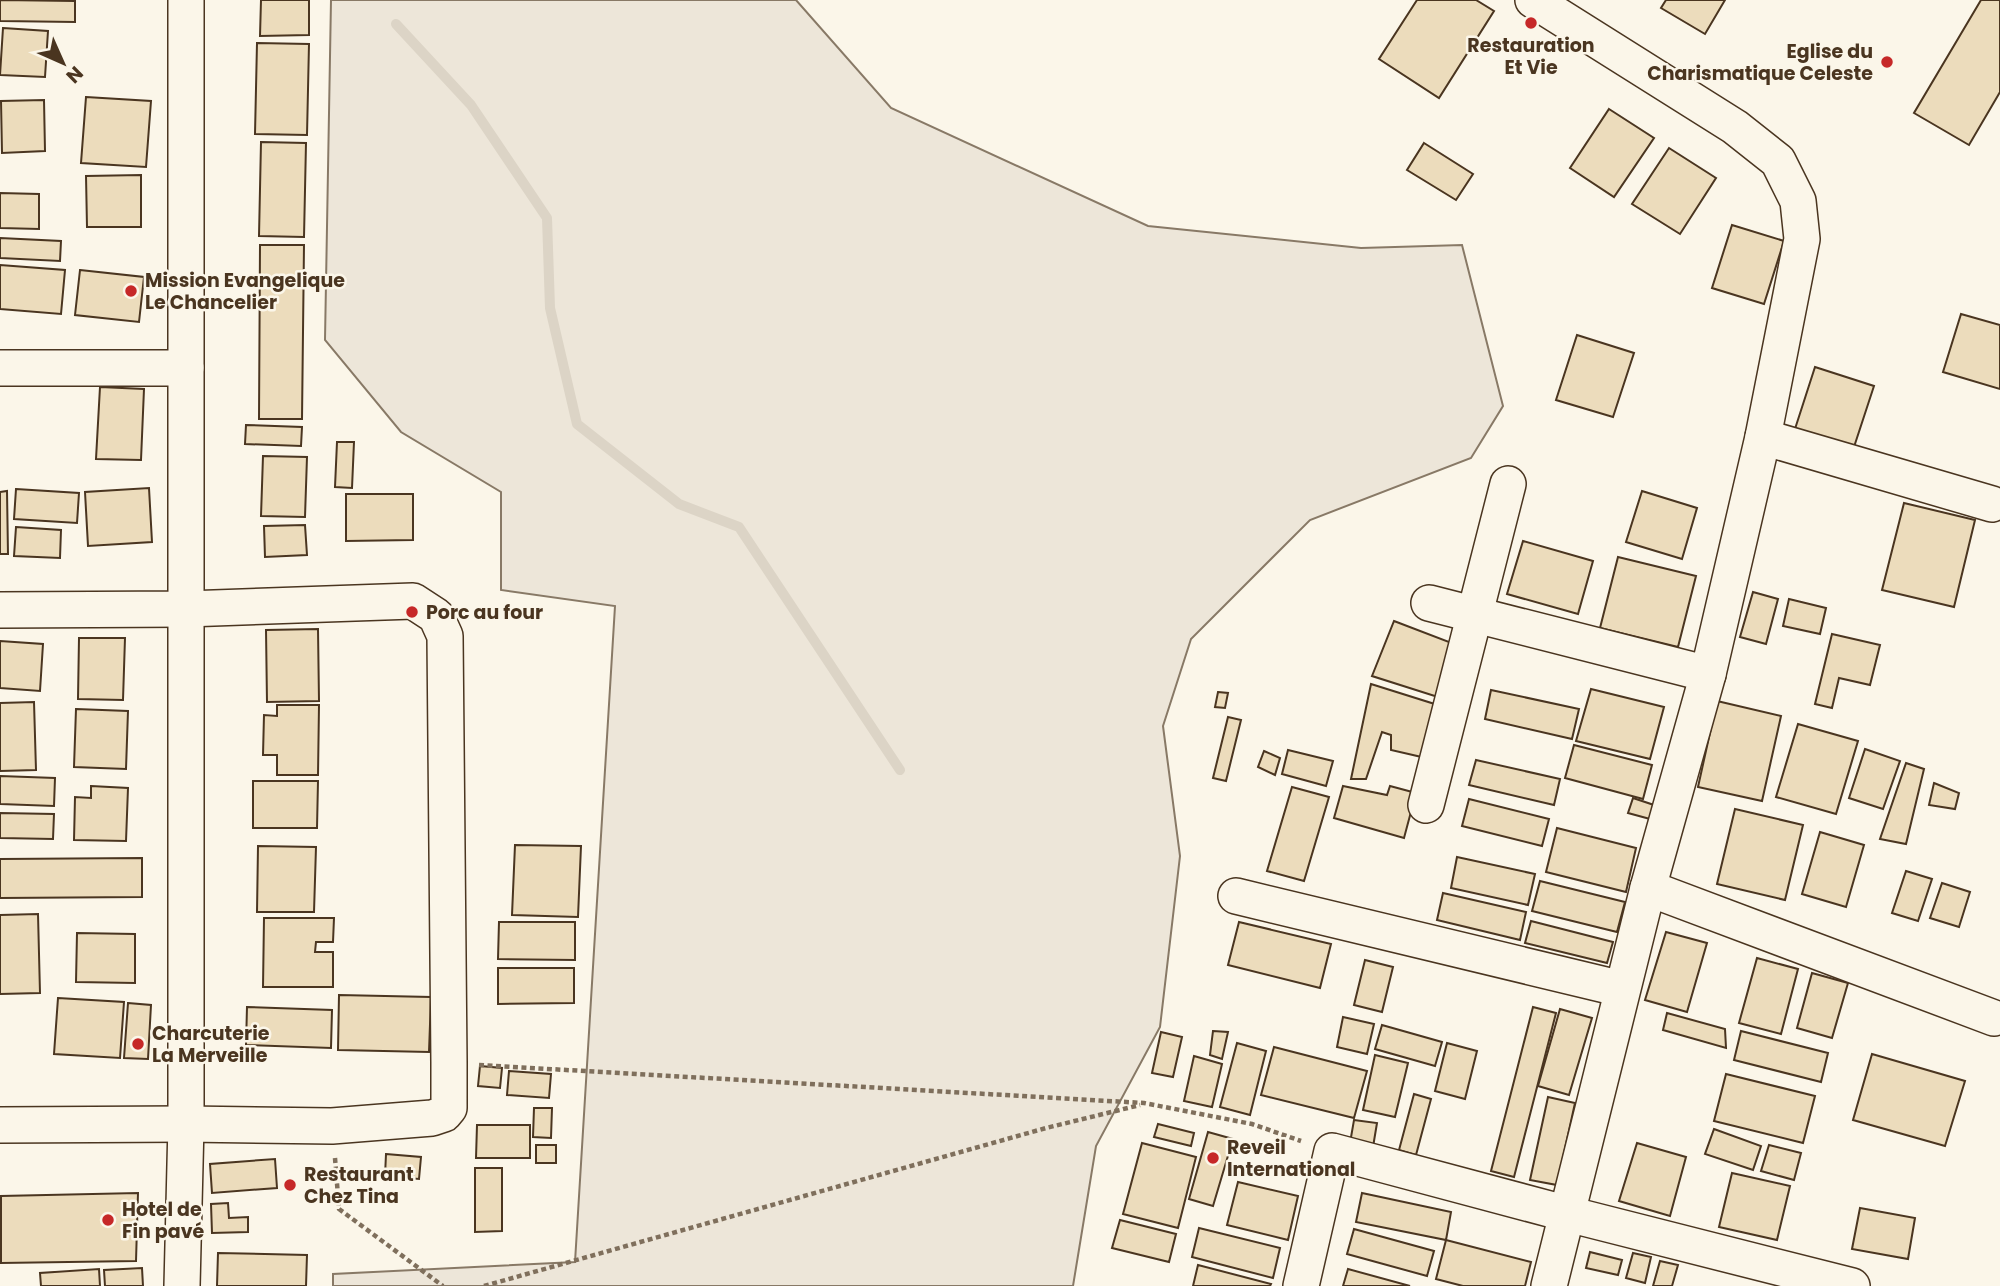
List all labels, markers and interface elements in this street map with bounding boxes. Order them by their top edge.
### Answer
marker: Restauration Et Vie [1523,15,1539,31]
north arrow [28,28,98,98]
place label: Restauration Et Vie [1467,32,1595,81]
place label: Eglise du Charismatique Celeste [1647,38,1873,87]
marker: Eglise du Charismatique Celeste [1879,54,1895,70]
text: N [60,60,89,89]
place label: Mission Evangelique Le Chancelier [145,267,345,316]
marker: Mission Evangelique Le Chancelier [123,283,139,299]
place label: Porc au four [426,599,543,626]
marker: Porc au four [404,604,420,620]
place label: Charcuterie La Merveille [152,1020,270,1069]
marker: Charcuterie La Merveille [130,1036,146,1052]
place label: Reveil International [1227,1134,1355,1183]
marker: Reveil International [1205,1150,1221,1166]
place label: Restaurant Chez Tina [304,1161,414,1210]
marker: Restaurant Chez Tina [282,1177,298,1193]
place label: Hotel de Fin pavé [122,1196,205,1245]
marker: Hotel de Fin pavé [100,1212,116,1228]

